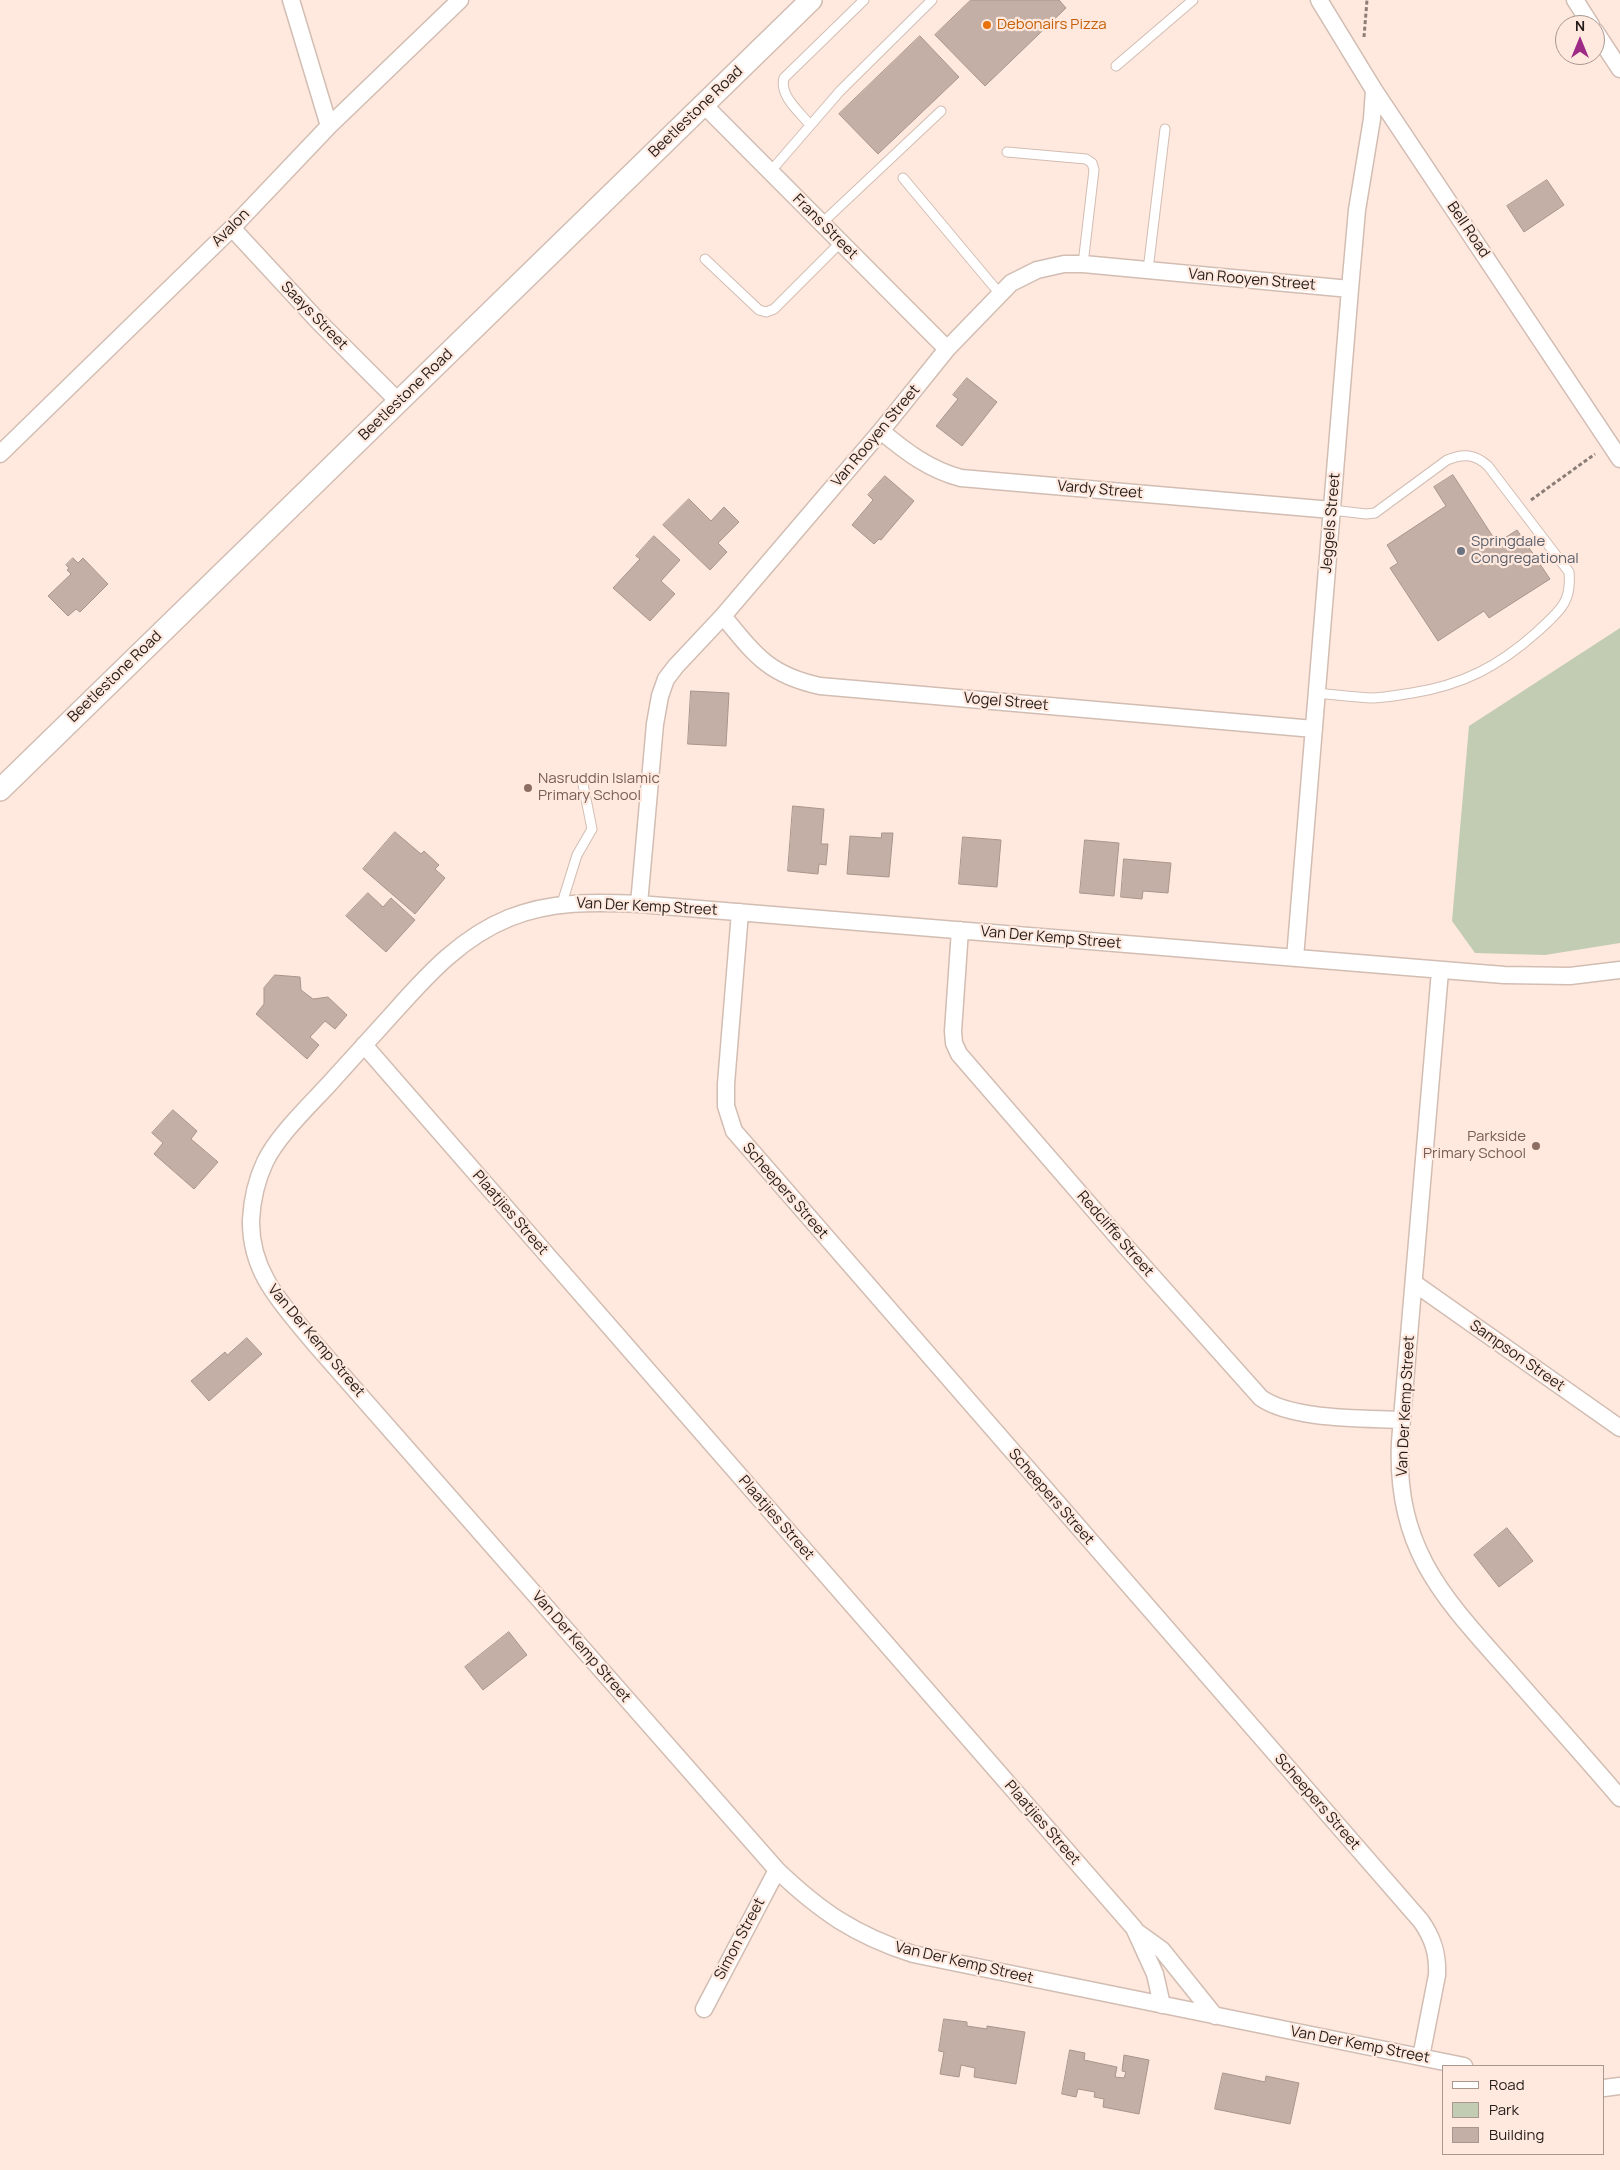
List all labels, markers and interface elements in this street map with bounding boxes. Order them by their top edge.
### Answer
north arrow [1555,15,1605,65]
place label: Debonairs Pizza [997,16,1107,34]
text: N [1575,16,1585,35]
marker: Debonairs Pizza [981,19,993,31]
street label: Beetlestone Road [645,63,747,161]
street label: Frans Street [789,191,861,263]
street label: Bell Road [1443,199,1493,261]
street label: Avalon [208,205,254,251]
street label: Van Rooyen Street [1188,265,1316,295]
street label: Saays Street [277,278,351,354]
street label: Beetlestone Road [355,346,457,444]
street label: Van Rooyen Street [828,381,924,491]
street label: Jeggels Street [1318,472,1344,574]
street label: Vardy Street [1056,477,1144,503]
place label: Springdale Congregational [1471,533,1579,568]
marker: Springdale Congregational [1455,545,1467,557]
street label: Beetlestone Road [64,628,166,726]
street label: Vogel Street [963,689,1049,715]
place label: Nasruddin Islamic Primary School [538,770,660,805]
marker: Nasruddin Islamic Primary School [522,782,534,794]
street label: Van Der Kemp Street [576,894,718,920]
street label: Van Der Kemp Street [980,923,1122,953]
place label: Parkside Primary School [1423,1128,1526,1163]
street label: Scheepers Street [738,1139,832,1243]
marker: Parkside Primary School [1530,1140,1542,1152]
street label: Plaatjies Street [468,1167,552,1259]
street label: Redcliffe Street [1073,1187,1157,1281]
street label: Van Der Kemp Street [264,1281,368,1401]
street label: Sampson Street [1466,1317,1568,1395]
street label: Van Der Kemp Street [1393,1335,1419,1477]
street label: Scheepers Street [1004,1445,1098,1549]
street label: Plaatjies Street [734,1472,818,1564]
street label: Van Der Kemp Street [528,1588,634,1706]
street label: Scheepers Street [1270,1750,1364,1854]
street label: Plaatjies Street [1000,1777,1084,1869]
street label: Simon Street [711,1895,769,1983]
street label: Van Der Kemp Street [893,1938,1035,1988]
street label: Van Der Kemp Street [1289,2023,1431,2067]
legend [1442,2065,1605,2155]
text: Road [1489,2074,1525,2095]
text: Park [1489,2099,1519,2120]
text: Building [1489,2124,1544,2145]

